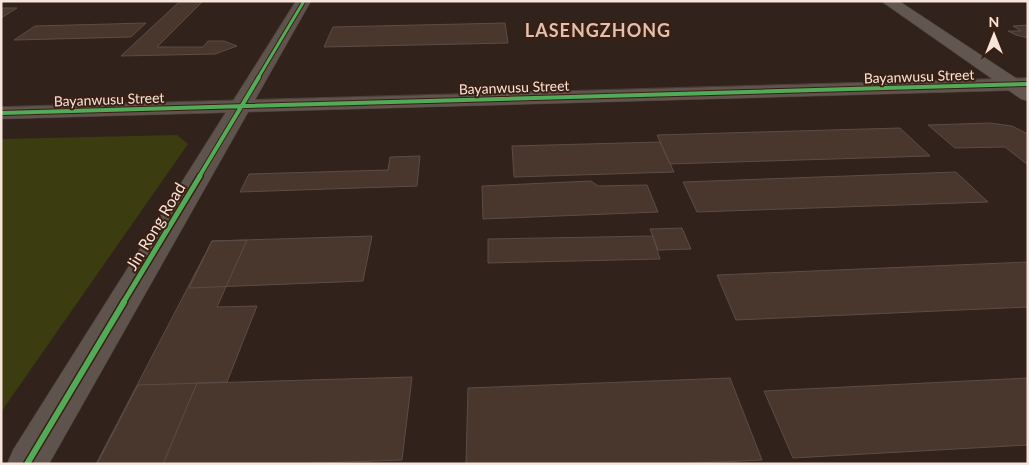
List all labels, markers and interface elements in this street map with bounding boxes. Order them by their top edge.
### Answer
north arrow [969,10,1019,60]
text: N [989,13,999,30]
district label: LASENGZHONG [525,19,671,41]
street label: Bayanwusu Street [863,66,975,86]
street label: Bayanwusu Street [458,77,570,97]
street label: Bayanwusu Street [53,89,165,109]
street label: Jin Rong Road [121,179,189,273]

